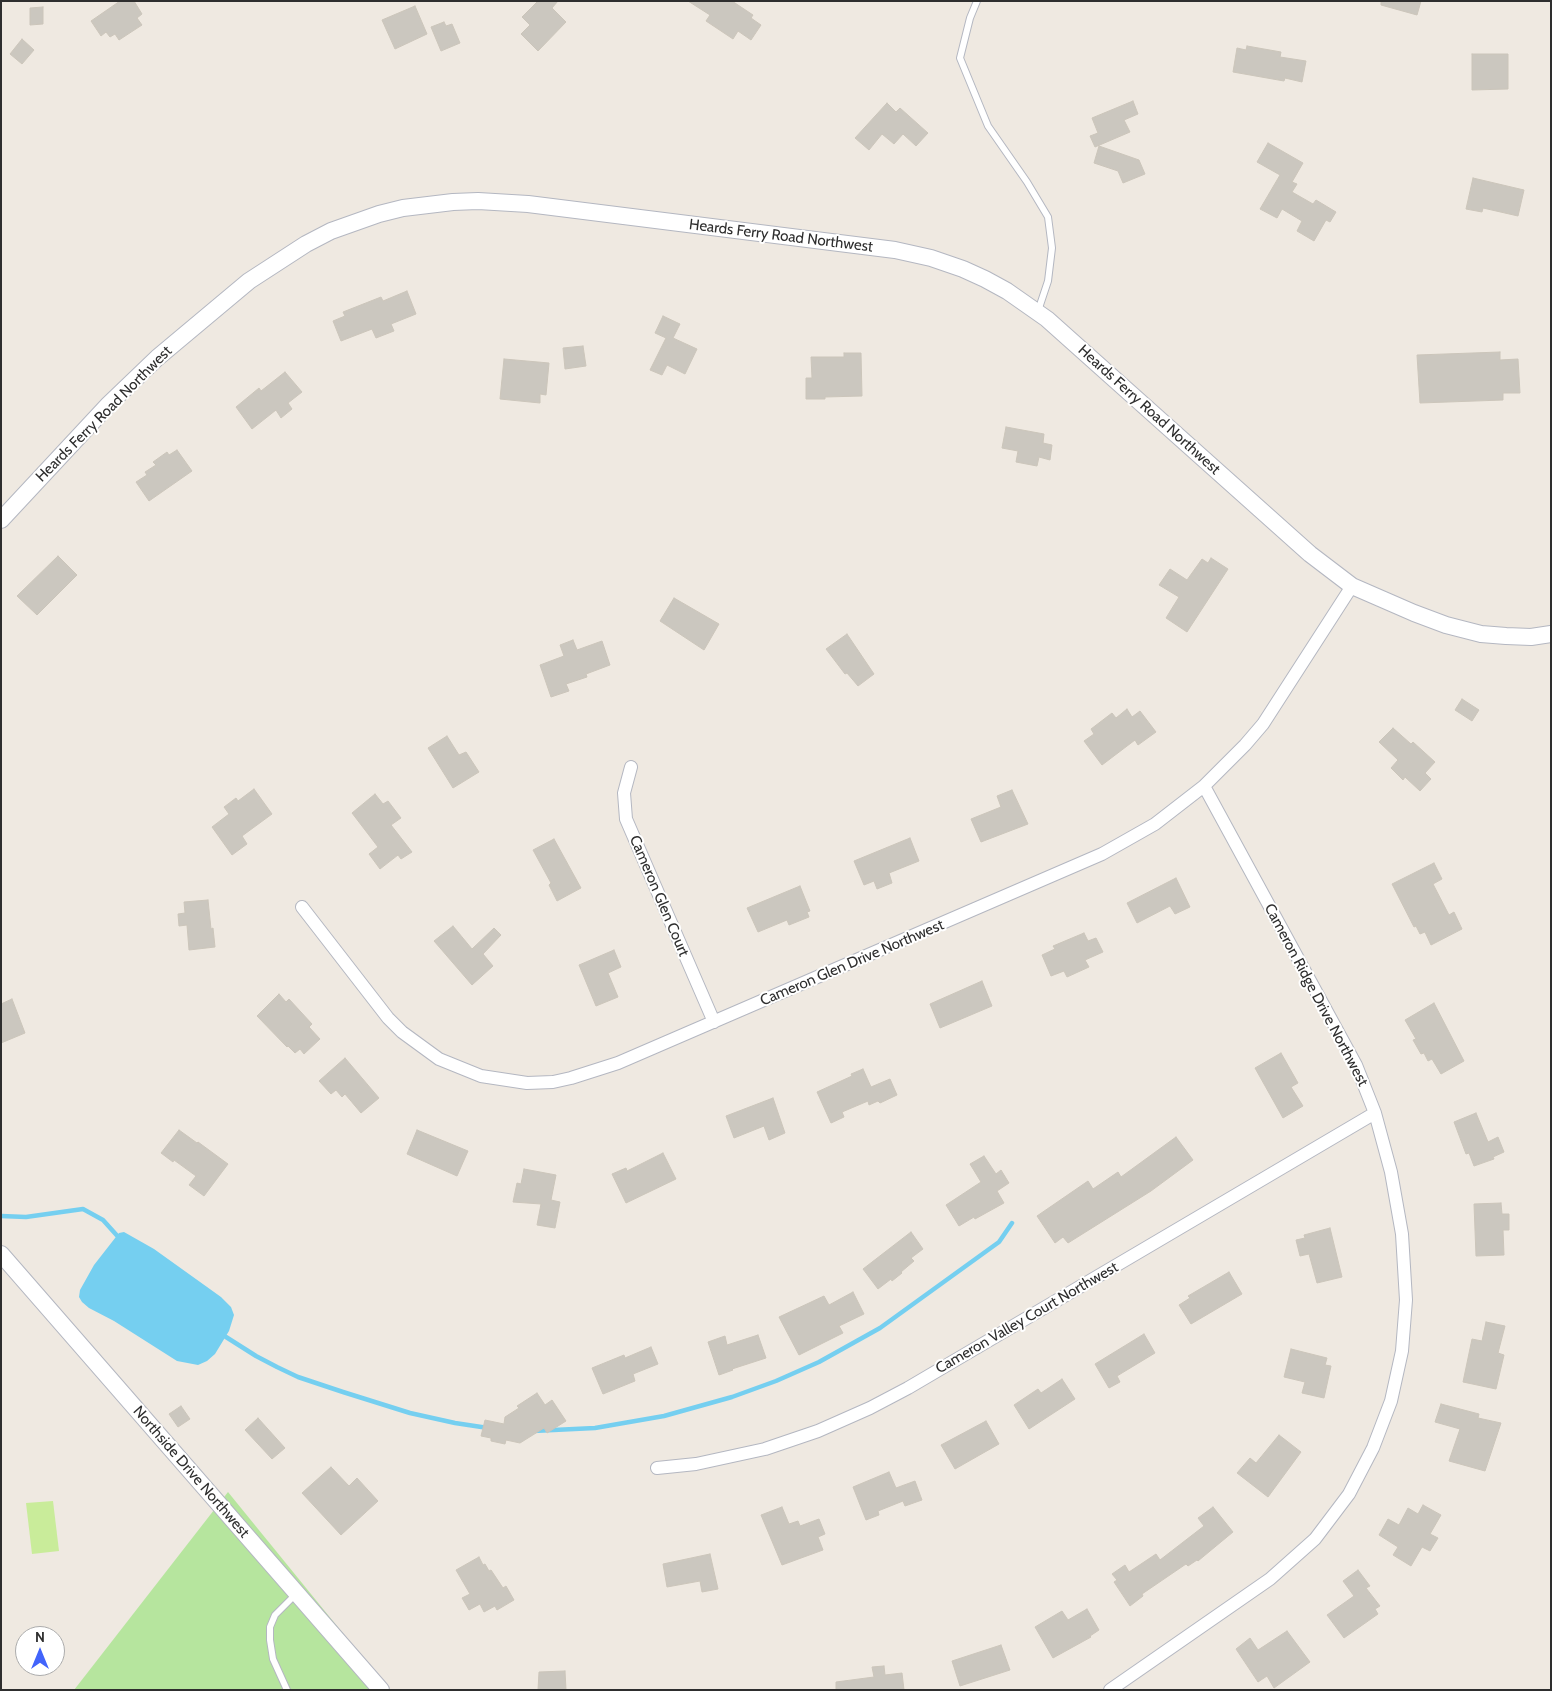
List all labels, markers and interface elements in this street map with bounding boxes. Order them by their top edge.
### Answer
street label: Heards Ferry Road Northwest [688,216,874,256]
street label: Heards Ferry Road Northwest [1074,341,1224,479]
street label: Heards Ferry Road Northwest [32,342,176,486]
street label: Cameron Glen Court [625,833,693,959]
street label: Cameron Ridge Drive Northwest [1260,901,1372,1089]
street label: Cameron Glen Drive Northwest [757,916,947,1010]
street label: Cameron Valley Court Northwest [933,1258,1121,1378]
street label: Northside Drive Northwest [129,1403,253,1541]
north arrow [15,1626,65,1676]
text: N [35,1628,45,1646]

